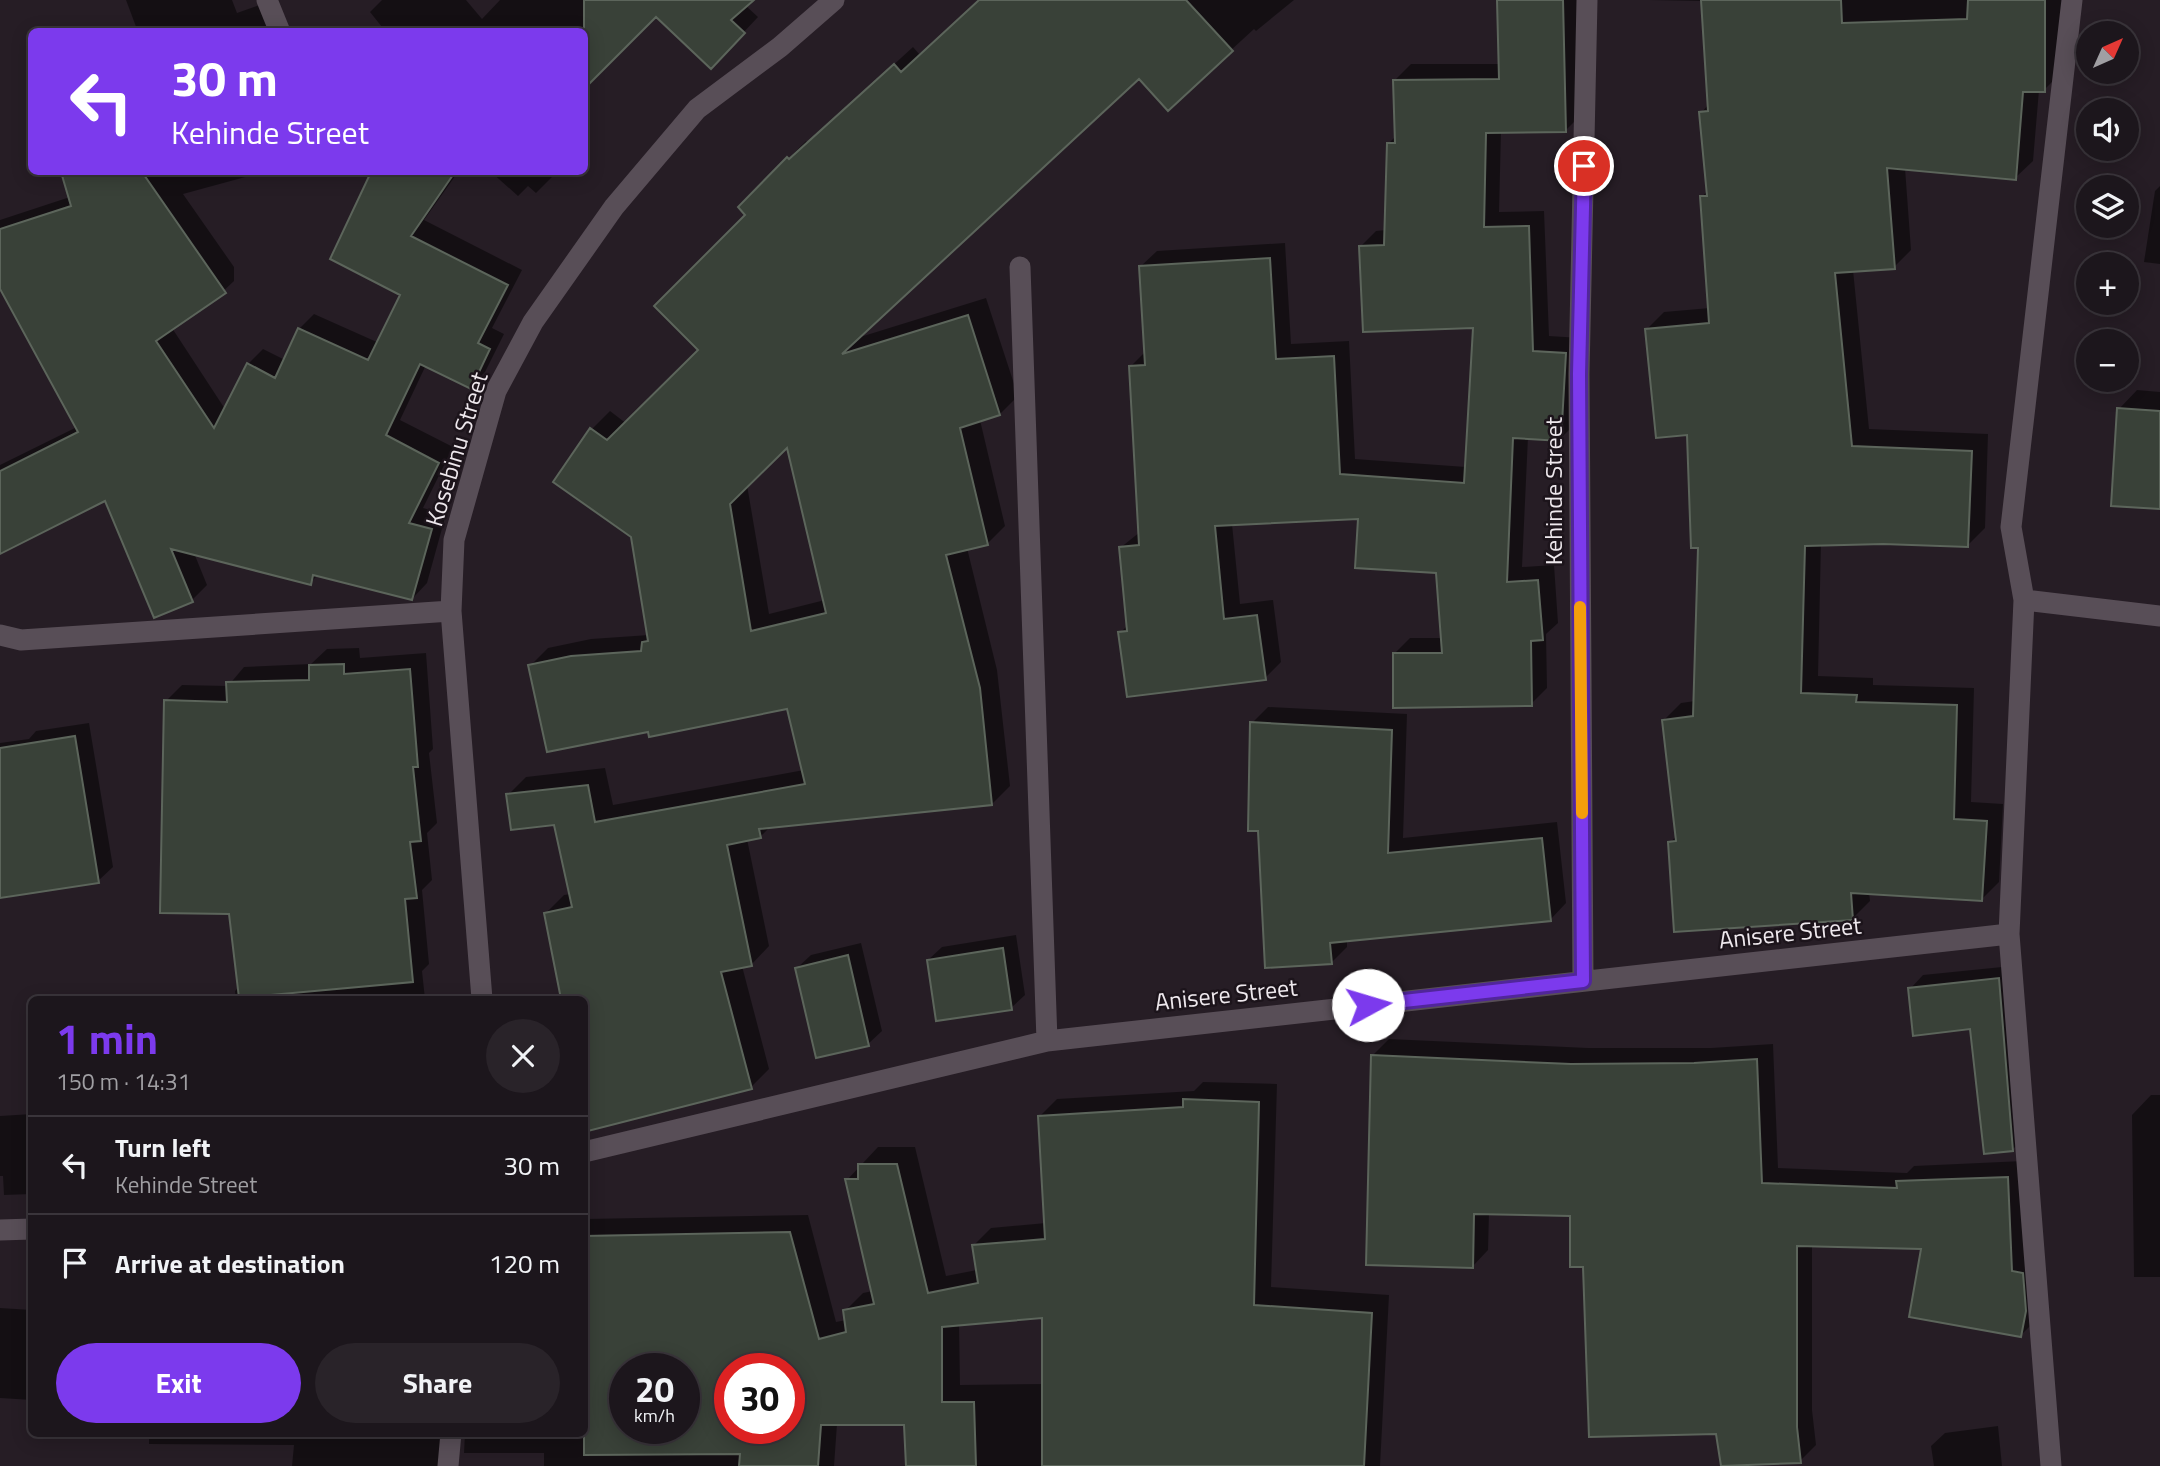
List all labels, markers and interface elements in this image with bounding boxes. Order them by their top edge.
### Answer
north arrow [2076,21,2138,84]
map controls [2076,21,2139,392]
text: 30 m [171,40,278,115]
icon: left [56,56,147,147]
button: sound [2076,98,2139,161]
text: Kehinde Street [171,108,369,156]
pin [1554,136,1614,196]
icon: arrive [1565,147,1603,185]
button: layers [2076,175,2139,238]
button: + [2076,252,2139,315]
button: − [2076,329,2139,392]
street label: Kosebinu Street [415,367,497,531]
street label: Kehinde Street [1535,416,1571,565]
street label: Anisere Street [1717,907,1864,957]
position arrow [1331,968,1405,1042]
street label: Anisere Street [1153,969,1300,1019]
text: 1 min [56,1006,158,1070]
button: close [486,1019,560,1093]
text: 150 m · 14:31 [56,1064,191,1099]
text: Turn left [115,1128,210,1167]
icon: left [56,1146,94,1184]
text: 30 m [503,1146,560,1185]
text: Kehinde Street [115,1167,257,1202]
icon: arrive [56,1244,94,1282]
text: Arrive at destination [115,1244,345,1283]
text: 120 m [489,1244,560,1283]
button: Exit [56,1343,301,1423]
button: Share [315,1343,560,1423]
speed limit sign: 30 [714,1353,805,1444]
text: 20 [635,1362,674,1416]
text: km/h [634,1402,675,1429]

